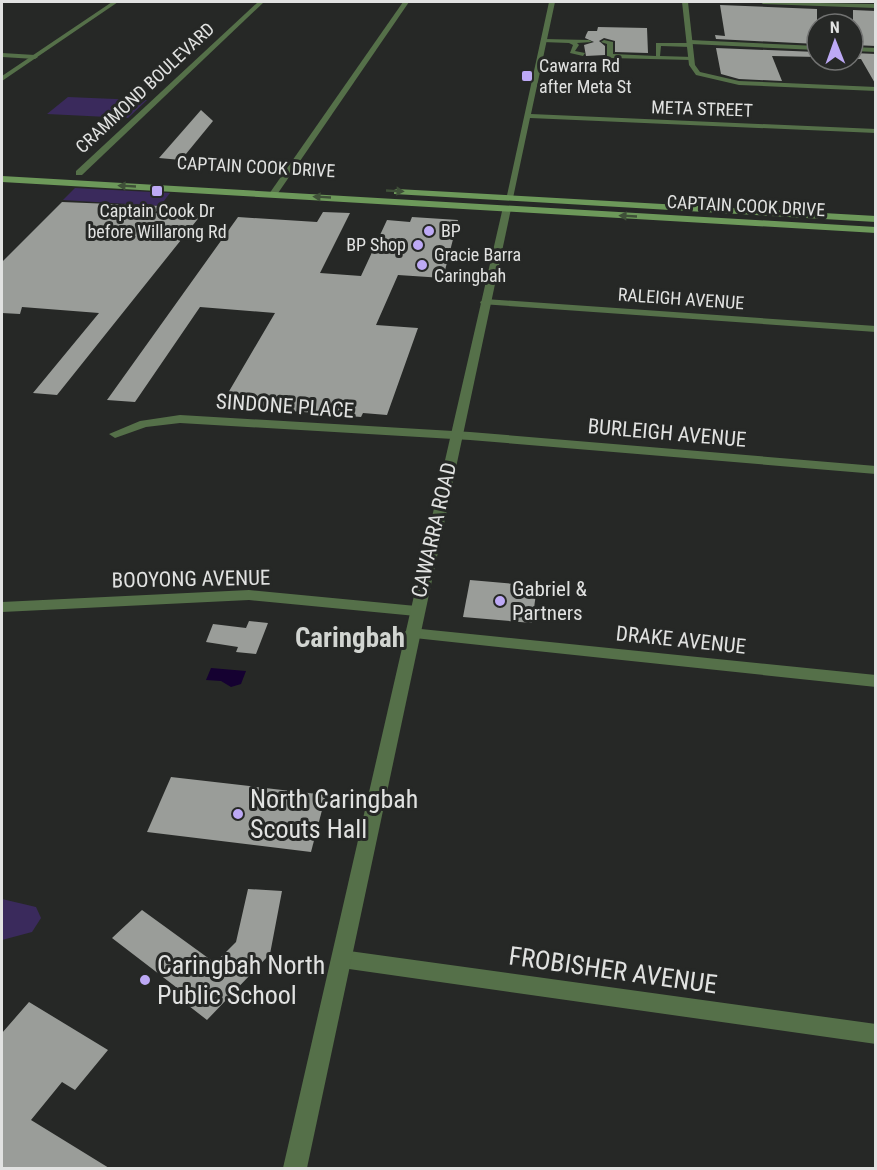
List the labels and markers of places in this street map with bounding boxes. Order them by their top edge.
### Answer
place label: Cawarra Rd after Meta St [539,55,631,97]
marker: Cawarra Rd after Meta St [520,69,534,83]
marker: Captain Cook Dr before Willarong Rd [150,184,164,198]
place label: Captain Cook Dr before Willarong Rd [87,200,227,242]
place label: BP [441,220,461,241]
marker: BP [422,224,436,238]
place label: BP Shop [346,234,406,255]
marker: BP Shop [411,238,425,252]
place label: Gracie Barra Caringbah [434,244,521,286]
marker: Gracie Barra Caringbah [415,258,429,272]
place label: Gabriel & Partners [512,577,588,625]
marker: Gabriel & Partners [493,594,507,608]
place label: North Caringbah Scouts Hall [250,784,418,844]
marker: North Caringbah Scouts Hall [231,807,245,821]
place label: Caringbah North Public School [157,950,325,1010]
marker: Caringbah North Public School [138,973,152,987]

